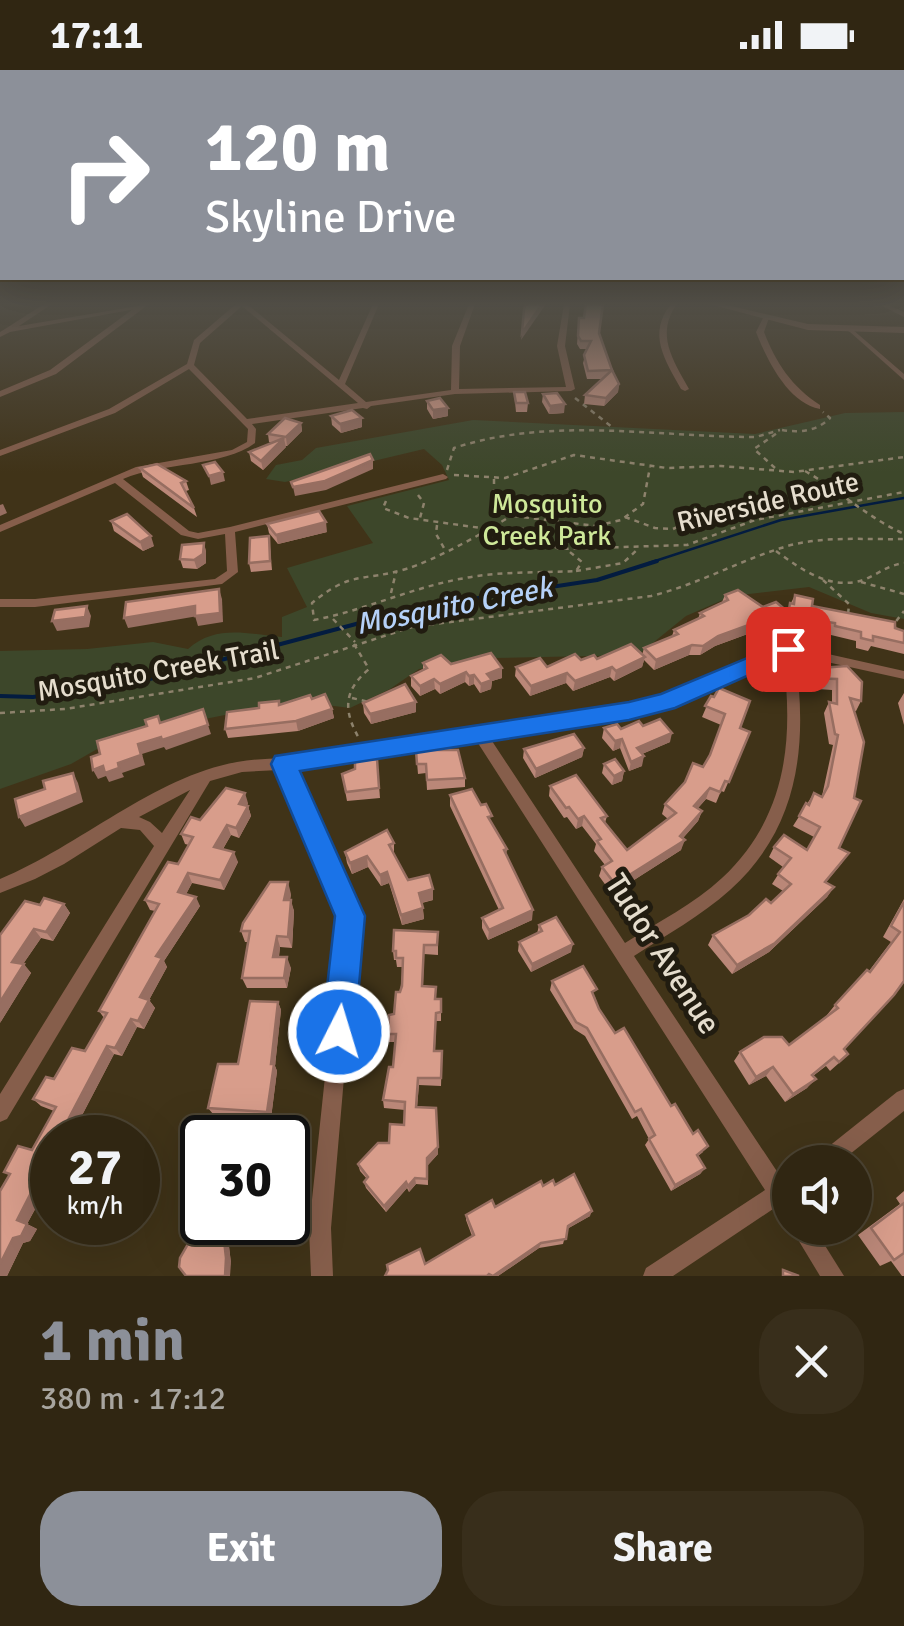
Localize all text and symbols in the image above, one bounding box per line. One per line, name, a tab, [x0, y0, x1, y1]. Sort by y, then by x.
text: 17:11	[50, 12, 143, 59]
text: 120 m	[205, 104, 390, 190]
icon: right	[40, 110, 170, 240]
text: Skyline Drive	[205, 190, 456, 245]
street label: Riverside Route	[674, 465, 862, 539]
park label: Mosquito Creek Park	[483, 487, 611, 553]
water label: Mosquito Creek	[353, 568, 558, 643]
pin	[746, 607, 831, 692]
icon: arrive	[761, 622, 816, 677]
street label: Mosquito Creek Trail	[35, 633, 281, 709]
street label: Tudor Avenue	[597, 867, 729, 1041]
position arrow	[287, 980, 391, 1084]
speed limit sign: 30	[180, 1115, 310, 1245]
text: 27	[68, 1137, 122, 1199]
map controls	[772, 1145, 872, 1245]
button: sound	[772, 1145, 872, 1245]
text: km/h	[67, 1190, 123, 1221]
text: 1 min	[40, 1304, 185, 1378]
button: close	[759, 1309, 864, 1414]
text: 380 m · 17:12	[40, 1379, 226, 1418]
button: Exit	[40, 1491, 442, 1606]
button: Share	[462, 1491, 864, 1606]

